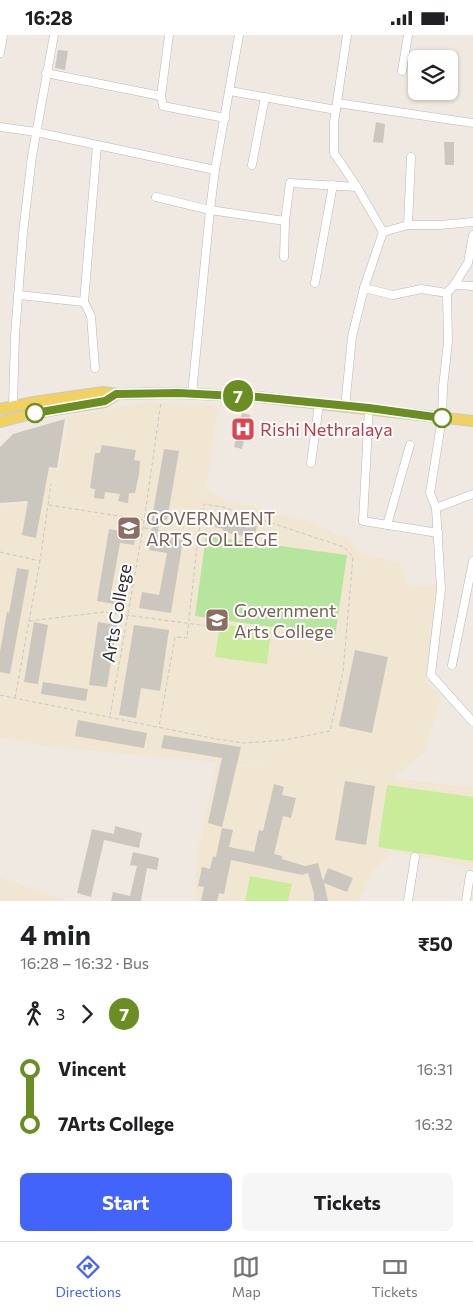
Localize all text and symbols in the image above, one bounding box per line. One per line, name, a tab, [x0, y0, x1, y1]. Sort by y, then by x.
text: 16:28	[25, 6, 73, 29]
map controls	[408, 50, 458, 100]
button: layers	[408, 50, 458, 100]
line badge: 7	[222, 380, 254, 412]
text: 7	[233, 385, 243, 407]
unlabelled marker	[25, 403, 45, 423]
unlabelled marker	[432, 408, 452, 428]
hospital icon: Rishi Nethralaya	[230, 416, 256, 442]
place label: Rishi Nethralaya	[260, 418, 393, 440]
place label: GOVERNMENT ARTS COLLEGE	[146, 507, 278, 550]
school or university icon: GOVERNMENT ARTS COLLEGE	[116, 515, 142, 541]
street label: Arts College	[97, 562, 135, 664]
place label: Government Arts College	[234, 599, 336, 642]
school or university icon: Government Arts College	[204, 607, 230, 633]
text: 4 min	[20, 917, 91, 951]
text: ₹50	[418, 932, 453, 955]
text: 16:28 – 16:32 · Bus	[20, 953, 149, 972]
icon: walk	[20, 1000, 48, 1028]
icon: forward	[73, 1000, 101, 1028]
text: 7	[119, 1003, 129, 1025]
text: 3	[56, 1004, 65, 1023]
text: Vincent	[58, 1057, 126, 1080]
text: 16:31	[417, 1059, 453, 1078]
text: 7Arts College	[58, 1112, 174, 1135]
text: 16:32	[415, 1114, 453, 1133]
button: Start	[20, 1173, 232, 1231]
button: Tickets	[242, 1173, 453, 1231]
tab: Directions	[55, 1253, 121, 1300]
tab: Map	[232, 1253, 261, 1300]
tab: Tickets	[371, 1253, 418, 1300]

